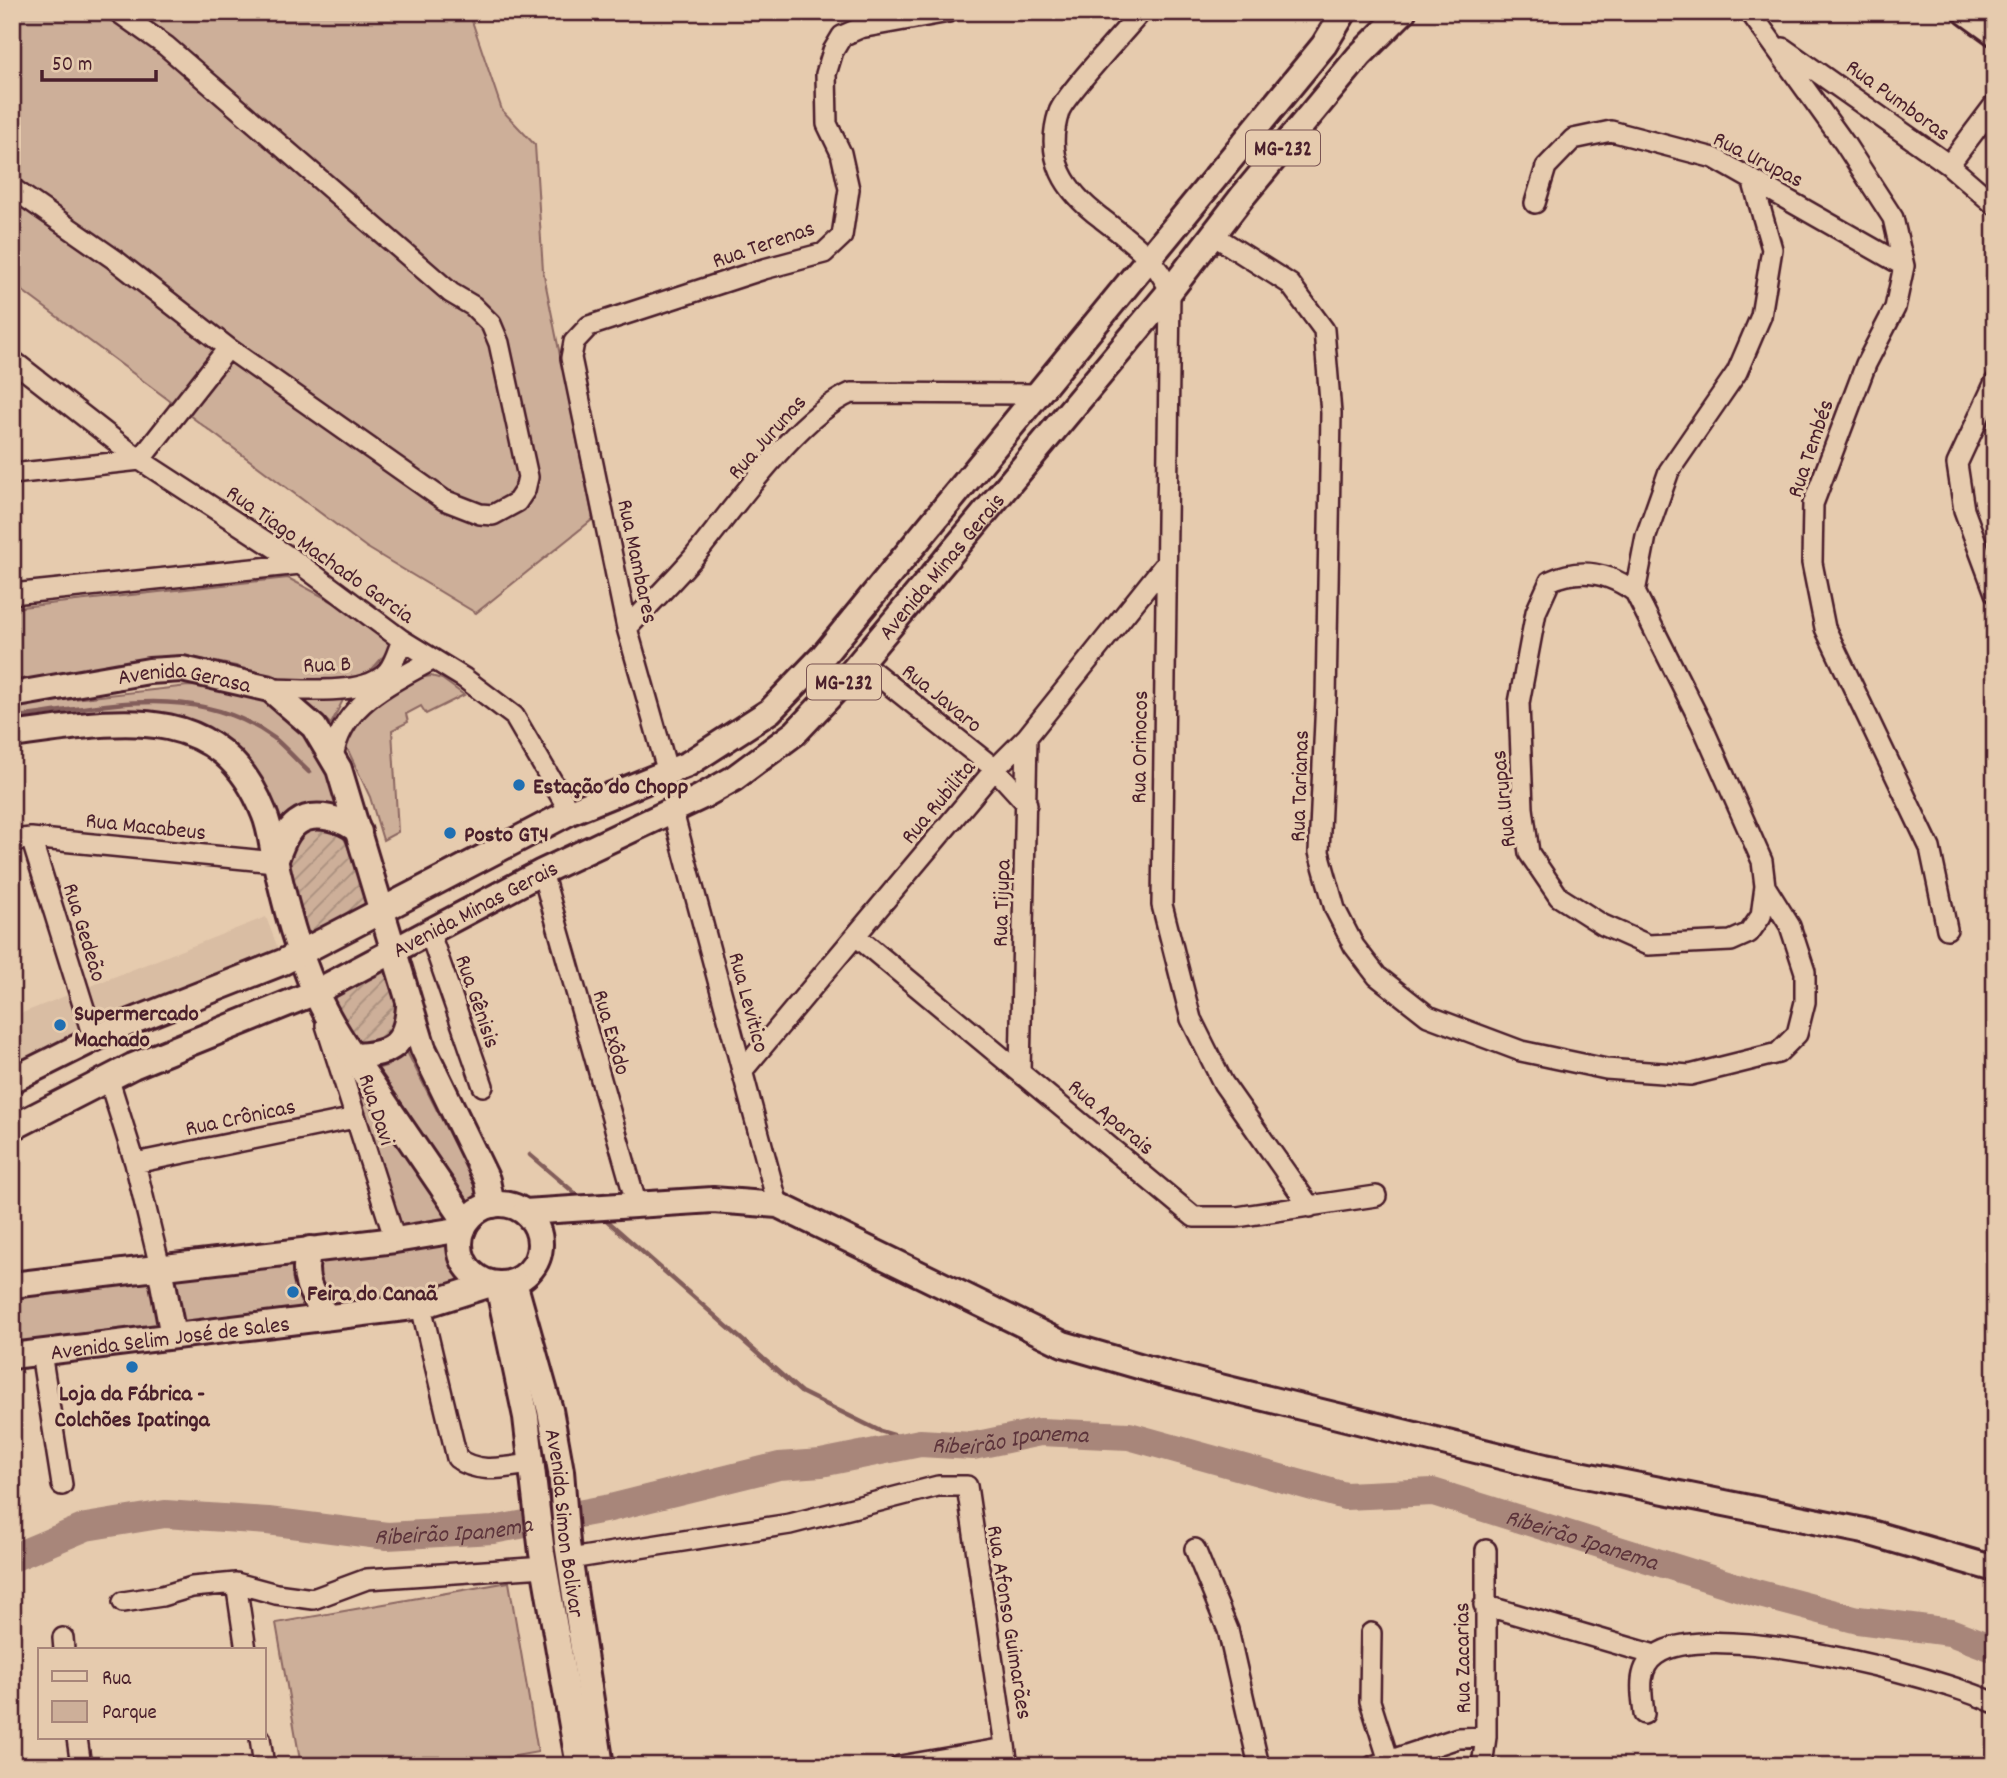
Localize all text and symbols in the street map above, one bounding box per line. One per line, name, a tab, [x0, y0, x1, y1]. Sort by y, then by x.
scale bar	[42, 38, 156, 82]
text: 50 m	[52, 51, 92, 81]
street label: Rua Pumboras	[1838, 52, 1956, 151]
street label: Rua Urupas	[1706, 124, 1808, 198]
road number: MG-232	[1246, 130, 1320, 166]
street label: Rua Terenas	[709, 213, 820, 279]
street label: Rua Jurunas	[721, 388, 816, 488]
street label: Rua Tembés	[1780, 396, 1844, 503]
street label: Rua Tiago Machado Garcia	[218, 478, 421, 634]
street label: Avenida Minas Gerais	[872, 487, 1015, 649]
street label: Rua Mambares	[606, 497, 665, 627]
street label: Rua B	[303, 649, 352, 684]
street label: Avenida Gerasa	[115, 656, 255, 704]
street label: Rua Javaro	[893, 657, 988, 743]
road number: MG-232	[807, 664, 881, 700]
street label: Rua Orinocos	[1124, 690, 1159, 804]
street label: Rua Tarianas	[1283, 730, 1320, 843]
street label: Rua Urupas	[1484, 748, 1527, 849]
street label: Rua Rubilita	[894, 753, 986, 853]
place label: Estação do Chopp	[533, 772, 689, 805]
marker: Estação do Chopp	[511, 777, 527, 793]
street label: Rua Macabeus	[84, 806, 208, 851]
place label: Posto GT4	[464, 820, 549, 853]
marker: Posto GT4	[442, 825, 458, 841]
street label: Avenida Minas Gerais	[388, 854, 564, 968]
street label: Rua Tijupa	[985, 857, 1022, 948]
street label: Rua Gedeão	[52, 880, 113, 986]
street label: Rua Levitico	[717, 949, 776, 1057]
street label: Rua Gênisis	[444, 951, 507, 1053]
street label: Rua Exôdo	[582, 986, 638, 1080]
place label: Supermercado Machado	[74, 999, 199, 1058]
marker: Supermercado Machado	[52, 1017, 68, 1033]
street label: Rua Davi	[348, 1070, 402, 1150]
street label: Rua Aparais	[1059, 1073, 1160, 1165]
street label: Rua Crônicas	[183, 1092, 299, 1147]
place label: Feira do Canaã	[307, 1279, 438, 1312]
marker: Feira do Canaã	[285, 1284, 301, 1300]
street label: Avenida Selim José de Sales	[49, 1309, 292, 1371]
marker: Loja da Fábrica - Colchões Ipatinga	[124, 1359, 140, 1375]
place label: Loja da Fábrica - Colchões Ipatinga	[55, 1379, 211, 1438]
water label: Ribeirão Ipanema	[931, 1418, 1091, 1466]
street label: Avenida Simon Bolivar	[534, 1426, 591, 1620]
water label: Ribeirão Ipanema	[1501, 1502, 1663, 1582]
water label: Ribeirão Ipanema	[372, 1509, 537, 1556]
street label: Rua Afonso Guimarães	[976, 1523, 1039, 1722]
street label: Rua Zacarias	[1447, 1602, 1482, 1714]
legend	[38, 1648, 266, 1740]
text: Rua	[102, 1665, 132, 1695]
text: Parque	[102, 1699, 157, 1729]

